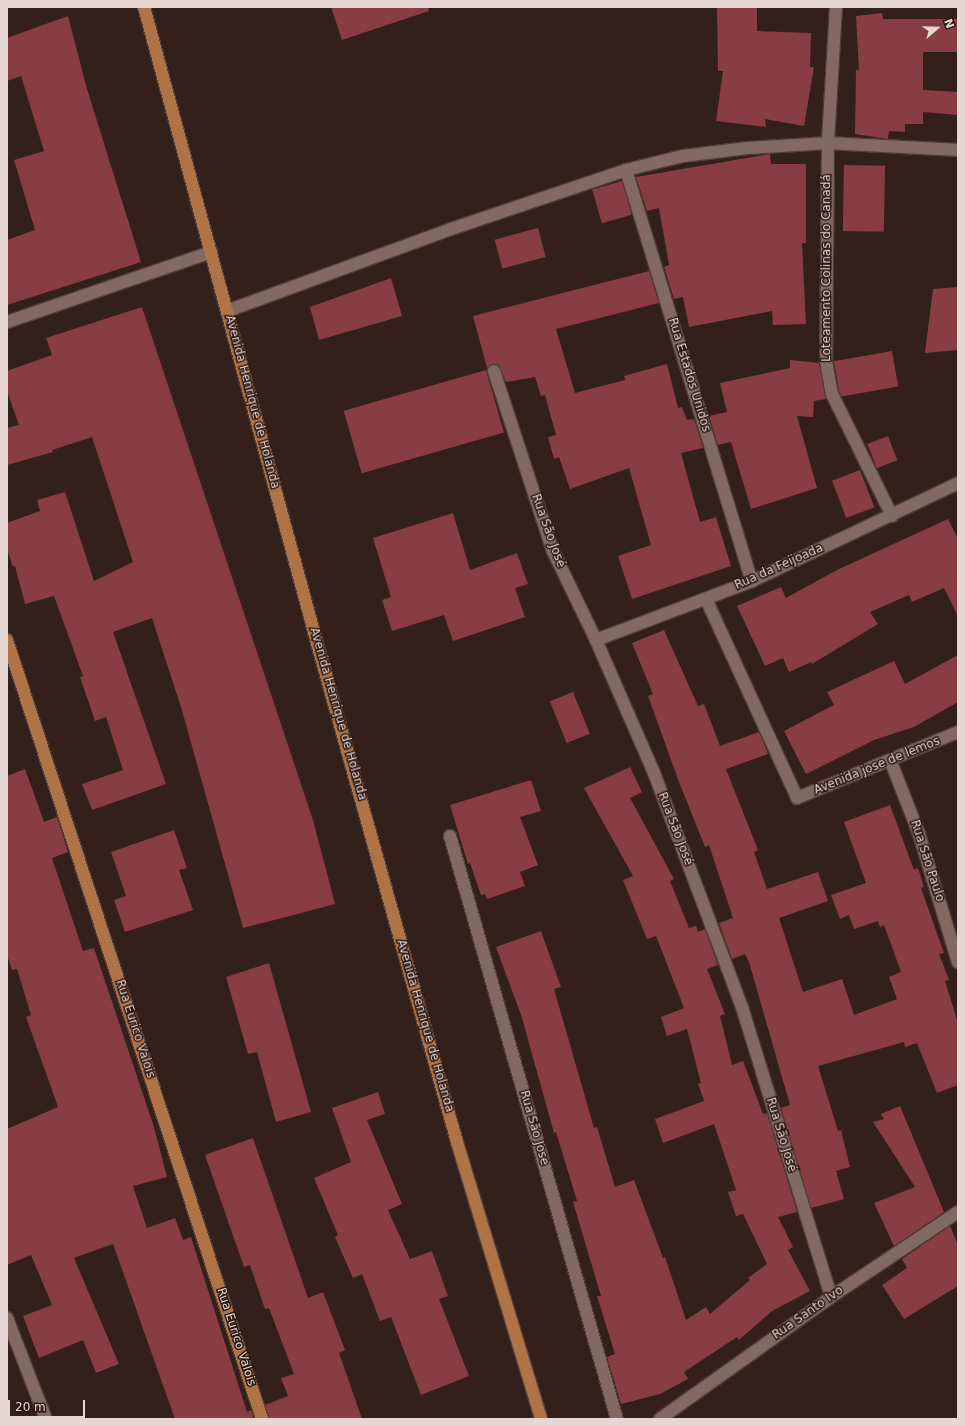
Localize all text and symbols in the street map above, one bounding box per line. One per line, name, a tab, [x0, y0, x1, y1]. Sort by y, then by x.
north arrow	[917, 8, 957, 48]
text: N	[941, 17, 956, 30]
street label: Loteamento Colinas do Canadá	[820, 174, 834, 362]
street label: Avenida Henrique de Holanda	[222, 314, 282, 490]
street label: Rua Estados Unidos	[665, 316, 713, 434]
street label: Rua São José	[528, 492, 568, 570]
street label: Rua da Feijoada	[733, 541, 825, 593]
street label: Avenida Henrique de Holanda	[306, 626, 370, 802]
street label: Avenida jose de lemos	[812, 734, 942, 798]
street label: Rua São José	[654, 790, 696, 868]
street label: Rua São Paulo	[907, 818, 947, 904]
street label: Avenida Henrique de Holanda	[393, 938, 457, 1114]
street label: Rua Eurico Valois	[112, 978, 158, 1080]
street label: Rua São Jose	[516, 1089, 552, 1167]
street label: Rua São José	[763, 1096, 799, 1174]
street label: Rua Santo Ivo	[770, 1283, 846, 1343]
street label: Rua Eurico Valois	[213, 1286, 259, 1388]
scale bar	[10, 1392, 87, 1418]
text: 20 m	[15, 1400, 46, 1414]

